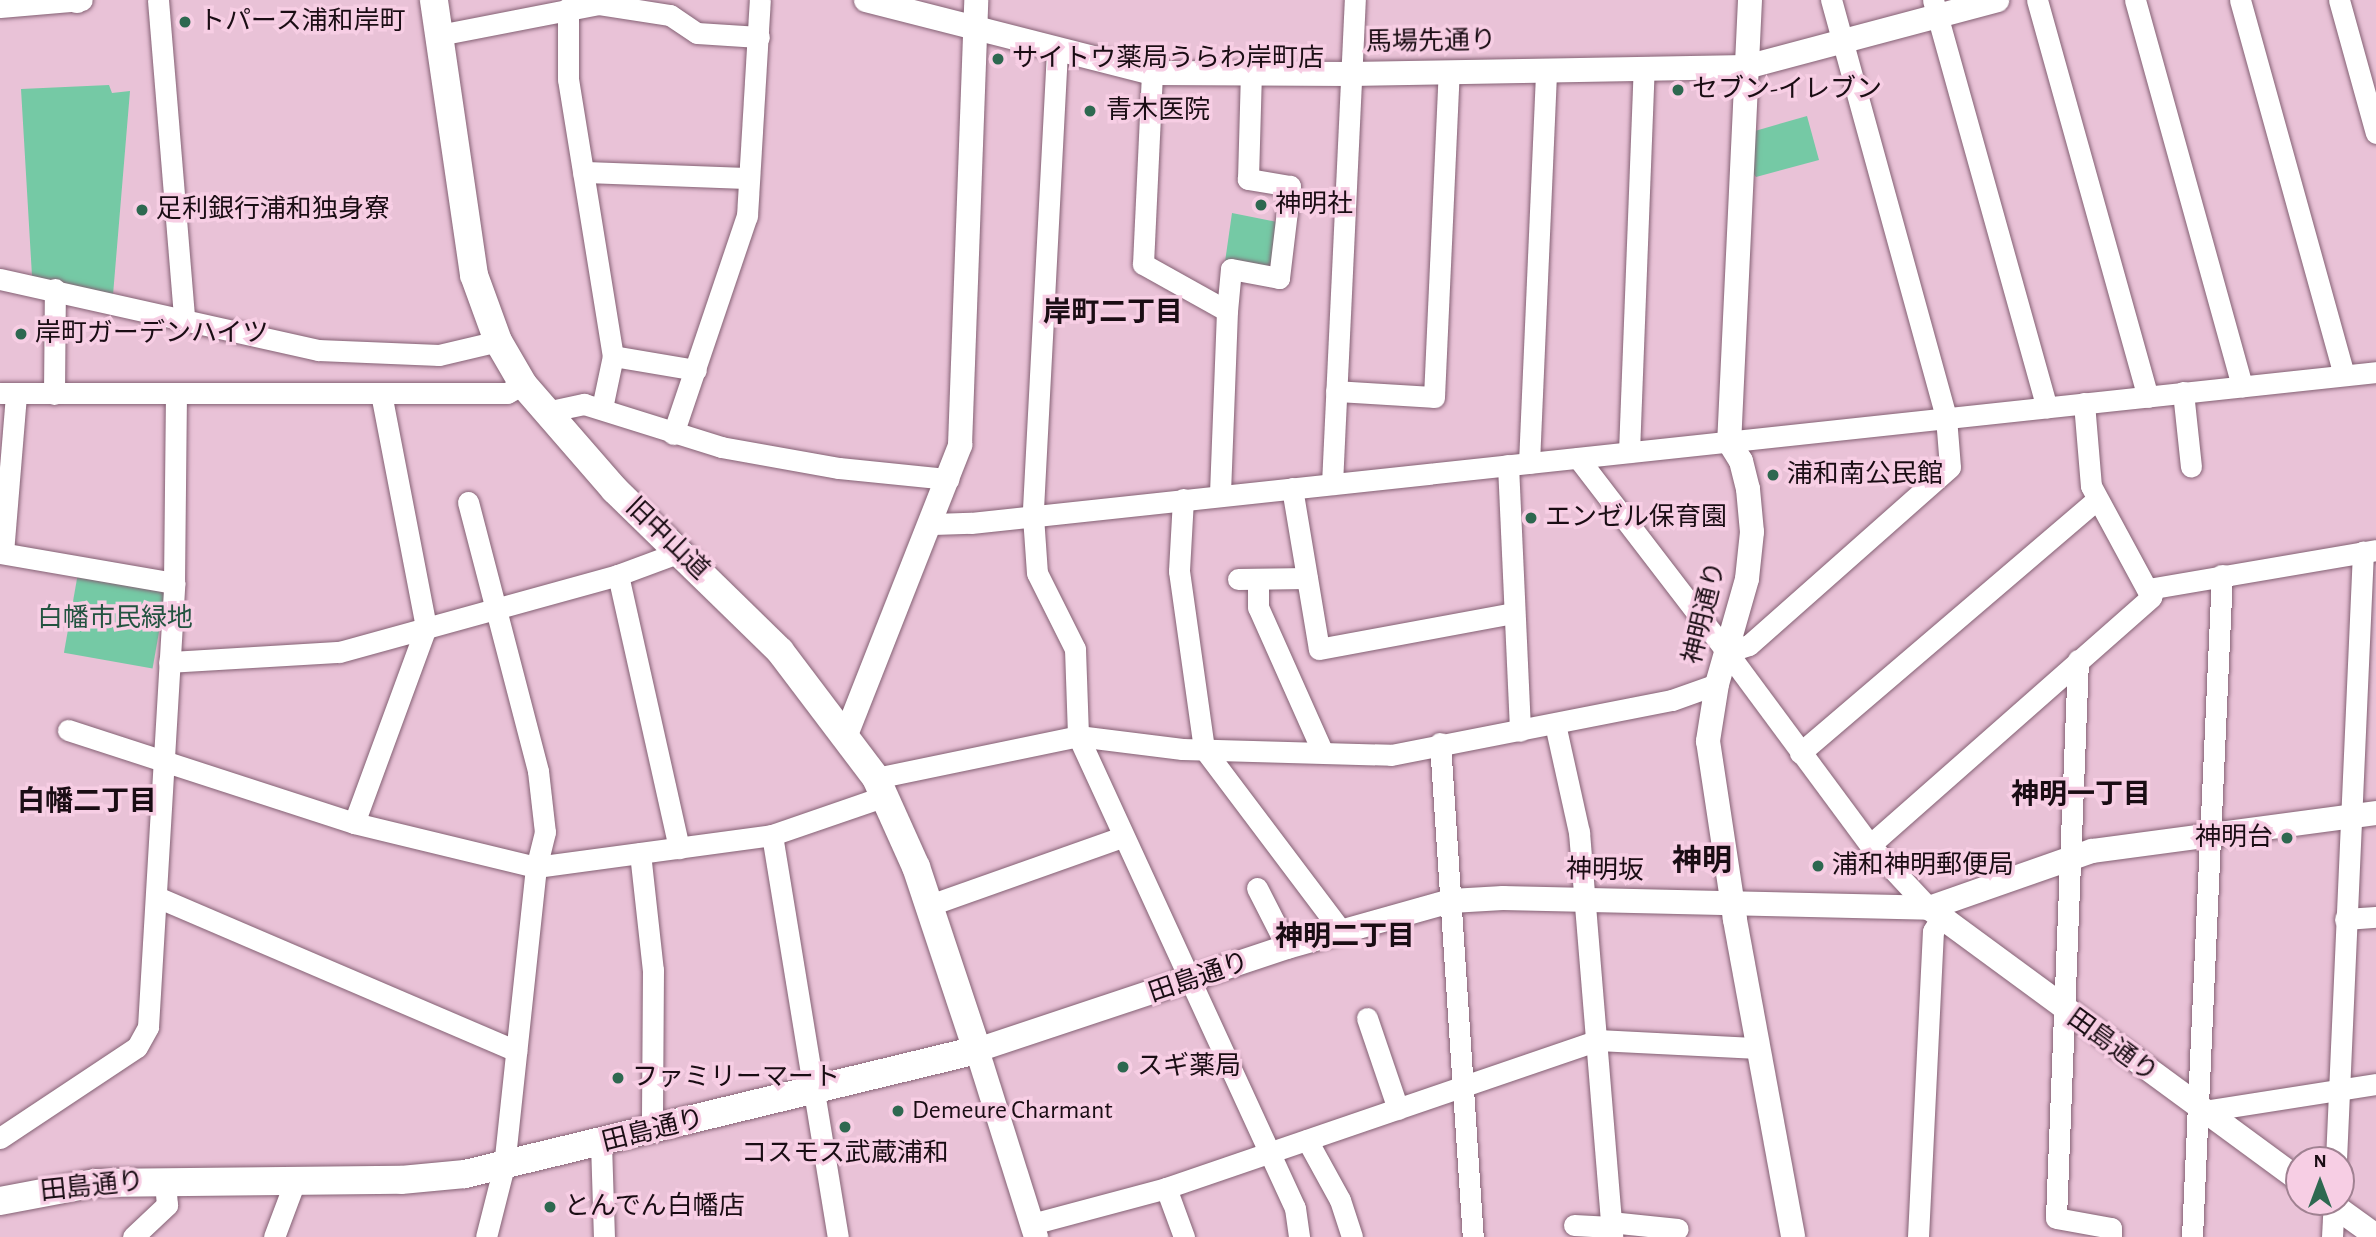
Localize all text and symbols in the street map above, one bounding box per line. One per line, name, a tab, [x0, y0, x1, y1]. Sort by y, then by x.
place label: トパース浦和岸町	[199, 6, 407, 38]
marker: トパース浦和岸町	[177, 14, 193, 30]
street label: 馬場先通り	[1366, 25, 1496, 59]
place label: サイトウ薬局うらわ岸町店	[1012, 43, 1324, 75]
marker: サイトウ薬局うらわ岸町店	[990, 51, 1006, 67]
place label: セブン-イレブン	[1692, 74, 1882, 106]
marker: セブン-イレブン	[1670, 82, 1686, 98]
place label: 青木医院	[1106, 95, 1210, 127]
marker: 青木医院	[1080, 101, 1100, 121]
place label: 神明社	[1275, 189, 1353, 221]
place label: 足利銀行浦和独身寮	[156, 194, 390, 226]
marker: 神明社	[1253, 197, 1269, 213]
marker: 足利銀行浦和独身寮	[134, 202, 150, 218]
district label: 岸町二丁目	[1043, 296, 1183, 330]
place label: 岸町ガーデンハイツ	[35, 318, 269, 350]
marker: 岸町ガーデンハイツ	[13, 326, 29, 342]
place label: 浦和南公民館	[1787, 459, 1943, 491]
marker: 浦和南公民館	[1765, 467, 1781, 483]
street label: 旧中山道	[619, 492, 715, 586]
place label: エンゼル保育園	[1545, 502, 1727, 534]
marker: エンゼル保育園	[1523, 510, 1539, 526]
street label: 神明通り	[1677, 559, 1733, 667]
park label: 白幡市民緑地	[37, 603, 193, 635]
district label: 神明一丁目	[2011, 778, 2151, 812]
district label: 白幡二丁目	[17, 785, 157, 819]
place label: 神明台	[2195, 822, 2273, 854]
marker: 神明台	[2279, 830, 2295, 846]
district label: 神明	[1672, 843, 1732, 879]
place label: 浦和神明郵便局	[1832, 850, 2014, 882]
street label: 神明坂	[1566, 855, 1644, 887]
marker: 浦和神明郵便局	[1810, 858, 1826, 874]
district label: 神明二丁目	[1275, 920, 1415, 954]
street label: 田島通り	[1145, 946, 1253, 1010]
street label: 田島通り	[2061, 1003, 2163, 1089]
place label: スギ薬局	[1137, 1051, 1241, 1083]
marker: スギ薬局	[1115, 1059, 1131, 1075]
place label: ファミリーマート	[632, 1062, 840, 1094]
marker: ファミリーマート	[610, 1070, 626, 1086]
place label: Demeure Charmant	[912, 1095, 1113, 1127]
street label: 田島通り	[599, 1103, 707, 1159]
marker: Demeure Charmant	[890, 1103, 906, 1119]
marker: コスモス武蔵浦和	[837, 1119, 853, 1135]
place label: コスモス武蔵浦和	[741, 1138, 949, 1170]
north arrow	[2285, 1146, 2355, 1216]
text: N	[2313, 1152, 2327, 1171]
street label: 田島通り	[39, 1166, 145, 1208]
place label: とんでん白幡店	[564, 1191, 746, 1223]
marker: とんでん白幡店	[542, 1199, 558, 1215]

